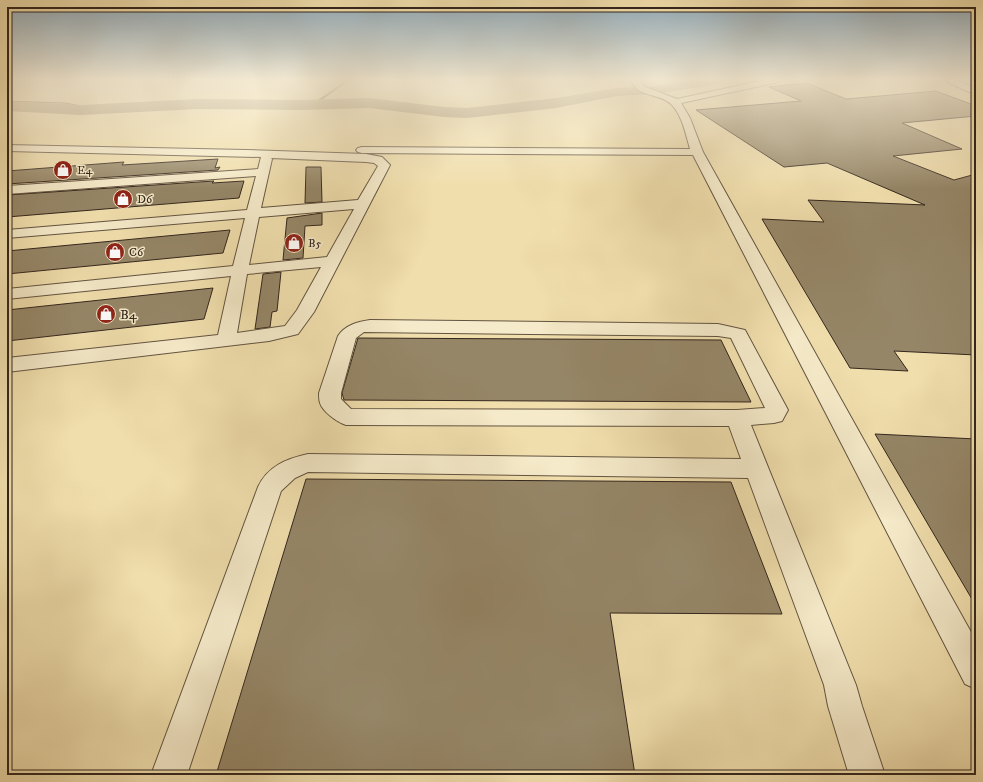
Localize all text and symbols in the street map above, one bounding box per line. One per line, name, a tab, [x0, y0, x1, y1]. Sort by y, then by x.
shop icon: E4	[52, 159, 74, 181]
place label: E4	[77, 163, 93, 178]
shop icon: D6	[112, 188, 134, 210]
place label: D6	[137, 192, 153, 207]
shop icon: B5	[283, 232, 305, 254]
place label: B5	[308, 236, 322, 251]
shop icon: C6	[104, 241, 126, 263]
place label: C6	[129, 245, 144, 260]
shop icon: B4	[95, 303, 117, 325]
place label: B4	[120, 306, 138, 324]

